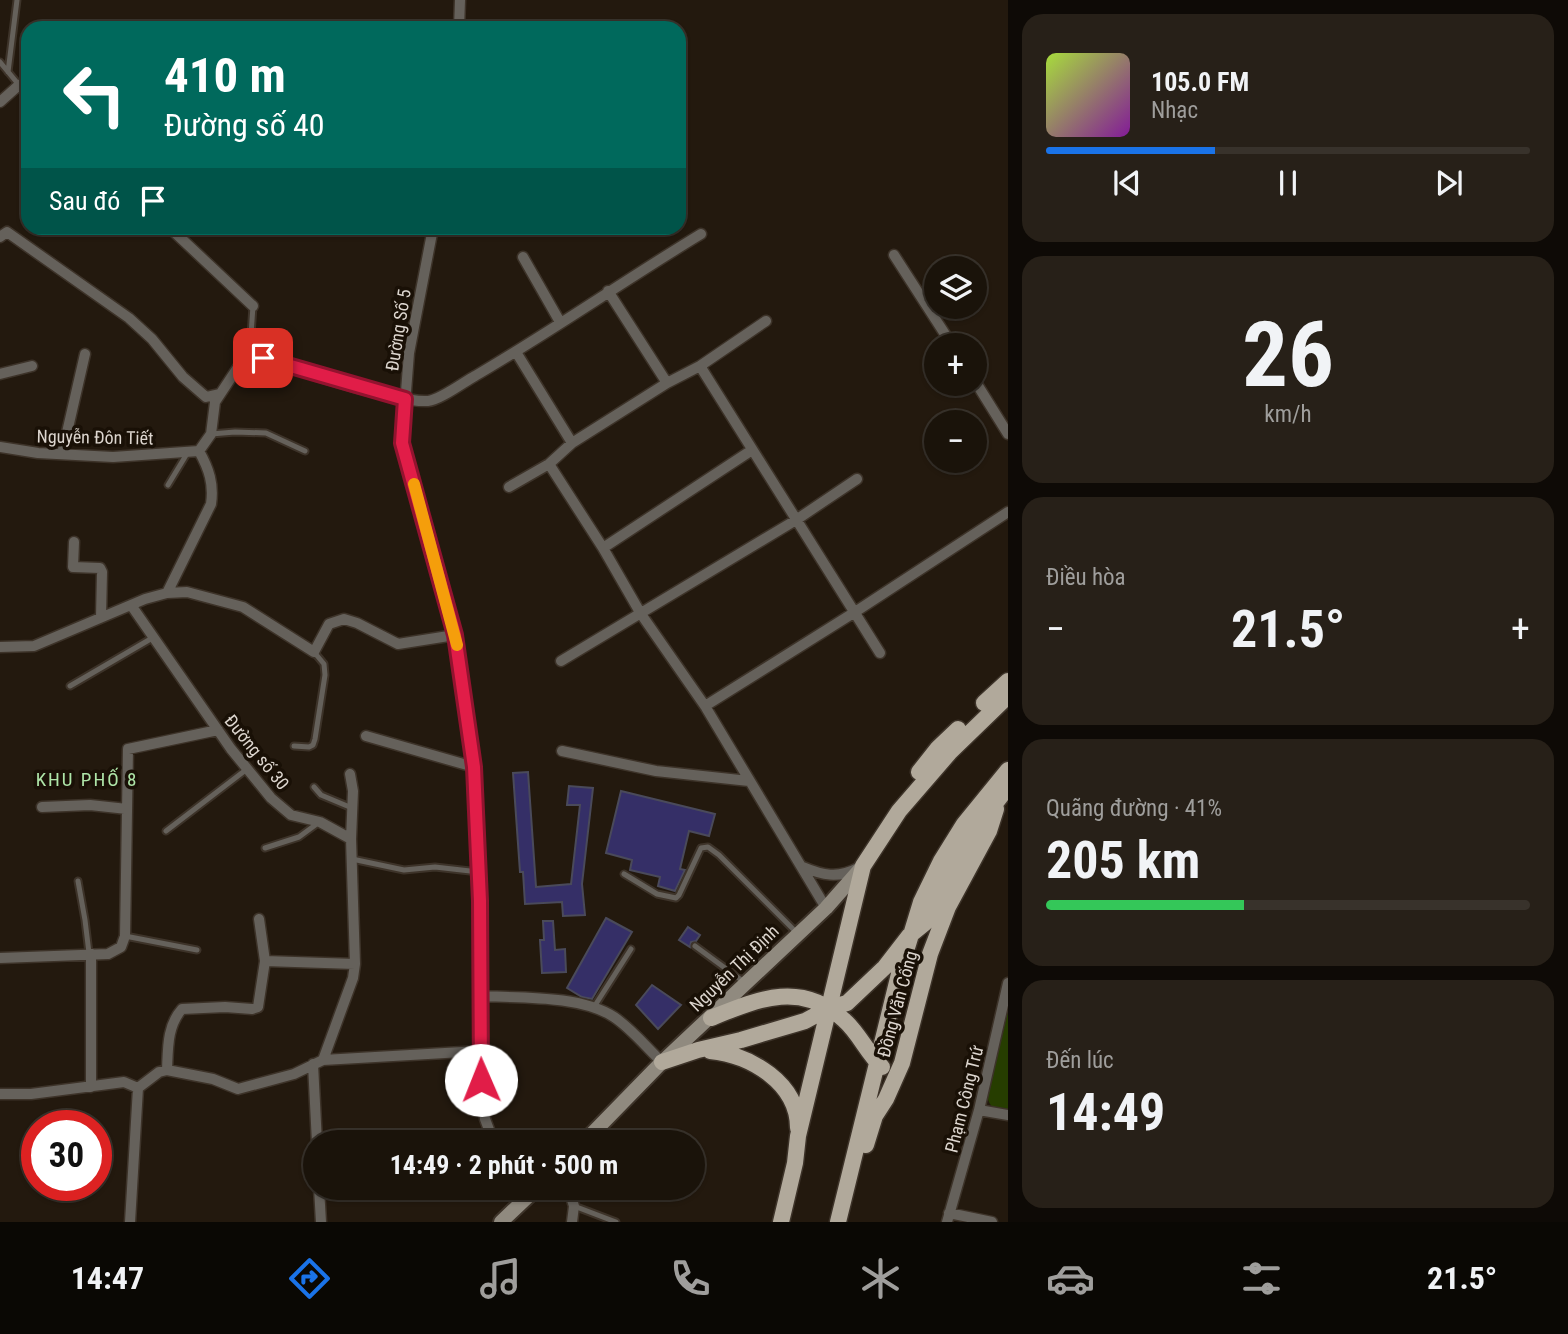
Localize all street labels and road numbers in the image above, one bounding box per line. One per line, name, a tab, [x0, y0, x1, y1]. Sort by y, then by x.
street label: Đường Số 5	[381, 287, 415, 372]
street label: Nguyễn Đôn Tiết	[36, 425, 154, 449]
street label: Đường số 30	[220, 710, 294, 794]
street label: Nguyễn Thị Định	[685, 920, 783, 1016]
street label: Đồng Văn Cống	[873, 948, 921, 1060]
street label: Phạm Công Trứ	[941, 1043, 987, 1155]

